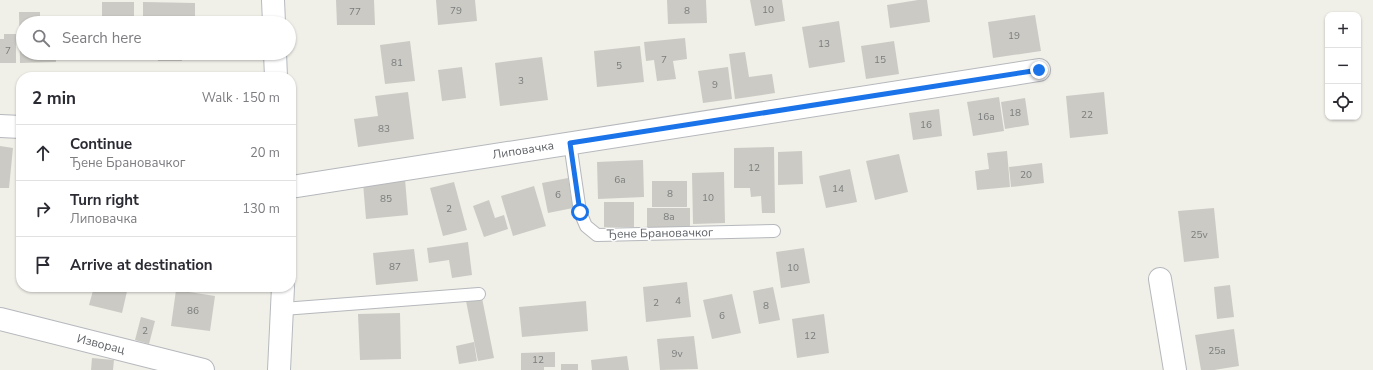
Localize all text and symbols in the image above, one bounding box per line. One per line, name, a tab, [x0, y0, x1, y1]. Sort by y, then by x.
house number: 10	[762, 3, 774, 17]
house number: 79	[450, 4, 462, 18]
house number: 8	[684, 4, 690, 18]
house number: 77	[349, 5, 361, 19]
map controls	[1325, 12, 1361, 120]
button: +	[1325, 12, 1361, 48]
search box	[16, 16, 296, 60]
icon: search	[30, 27, 52, 49]
text: Search here	[62, 28, 142, 48]
house number: 19	[1008, 29, 1020, 43]
house number: 13	[818, 37, 830, 51]
house number: 7	[5, 44, 11, 58]
button: −	[1325, 48, 1361, 84]
house number: 7	[661, 53, 667, 67]
house number: 15	[874, 53, 886, 67]
house number: 81	[391, 56, 403, 70]
house number: 5	[616, 59, 622, 73]
route end	[1030, 61, 1048, 79]
house number: 3	[518, 74, 524, 88]
house number: 9	[712, 78, 718, 92]
button: locate	[1325, 84, 1361, 120]
text: 2 min	[32, 87, 76, 110]
text: Walk · 150 m	[202, 89, 280, 107]
house number: 18	[1009, 106, 1021, 120]
house number: 22	[1081, 108, 1093, 122]
house number: 16a	[977, 110, 995, 124]
house number: 16	[920, 118, 932, 132]
house number: 83	[378, 122, 390, 136]
text: Continue	[70, 134, 132, 154]
street label: Липовачка	[491, 137, 555, 163]
icon: ahead	[32, 142, 54, 164]
text: 20 m	[250, 144, 280, 162]
text: Ђене Брановачког	[70, 154, 185, 172]
house number: 12	[748, 161, 760, 175]
house number: 20	[1020, 168, 1032, 182]
house number: 6a	[614, 173, 626, 187]
house number: 14	[832, 182, 844, 196]
house number: 8	[667, 187, 673, 201]
house number: 6	[555, 188, 561, 202]
text: Turn right	[70, 190, 139, 210]
house number: 10	[702, 191, 714, 205]
house number: 85	[380, 192, 392, 206]
icon: right	[32, 198, 54, 220]
text: 130 m	[242, 200, 280, 218]
house number: 2	[446, 202, 452, 216]
route start	[571, 203, 589, 221]
text: Липовачка	[70, 210, 137, 228]
house number: 8a	[663, 210, 675, 224]
street label: Ђене Брановачког	[607, 224, 714, 242]
house number: 25v	[1190, 228, 1208, 242]
icon: arrive	[32, 254, 54, 276]
text: Arrive at destination	[70, 255, 213, 275]
house number: 87	[389, 260, 401, 274]
house number: 10	[787, 261, 799, 275]
house number: 4	[675, 294, 681, 308]
house number: 2	[653, 296, 659, 310]
house number: 8	[763, 299, 769, 313]
house number: 86	[187, 304, 199, 318]
house number: 6	[719, 309, 725, 323]
house number: 2	[142, 324, 148, 338]
house number: 12	[804, 329, 816, 343]
street label: Изворац	[75, 330, 127, 358]
house number: 25a	[1208, 344, 1226, 358]
house number: 9v	[671, 347, 683, 361]
house number: 12	[532, 353, 544, 367]

